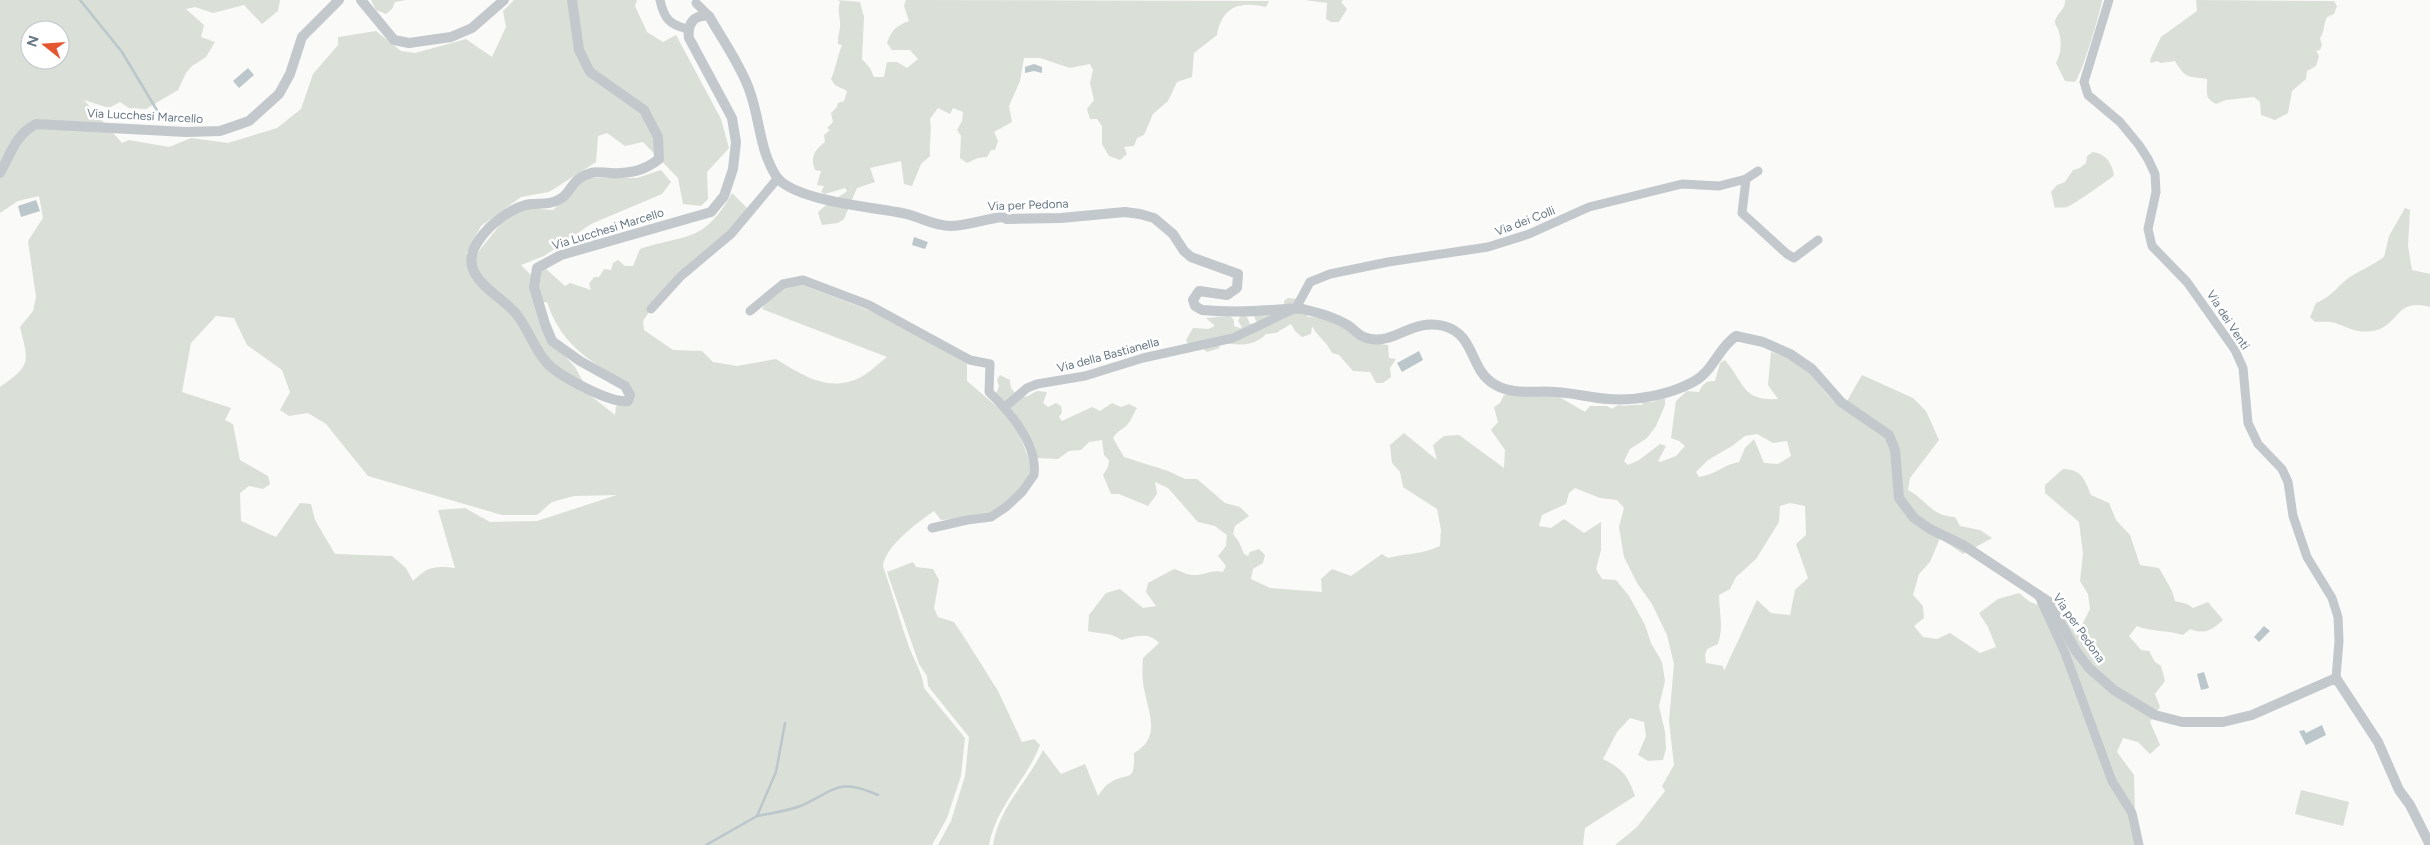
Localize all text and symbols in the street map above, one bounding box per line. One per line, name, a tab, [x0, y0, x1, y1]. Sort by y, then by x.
north arrow	[20, 20, 70, 70]
text: N	[23, 34, 43, 49]
street label: Via Lucchesi Marcello	[87, 106, 203, 126]
street label: Via per Pedona	[987, 197, 1069, 213]
street label: Via dei Colli	[1493, 203, 1557, 239]
street label: Via Lucchesi Marcello	[550, 205, 666, 253]
street label: Via dei Venti	[2204, 288, 2252, 352]
street label: Via della Bastianella	[1055, 335, 1161, 375]
street label: Via per Pedona	[2050, 591, 2108, 665]

